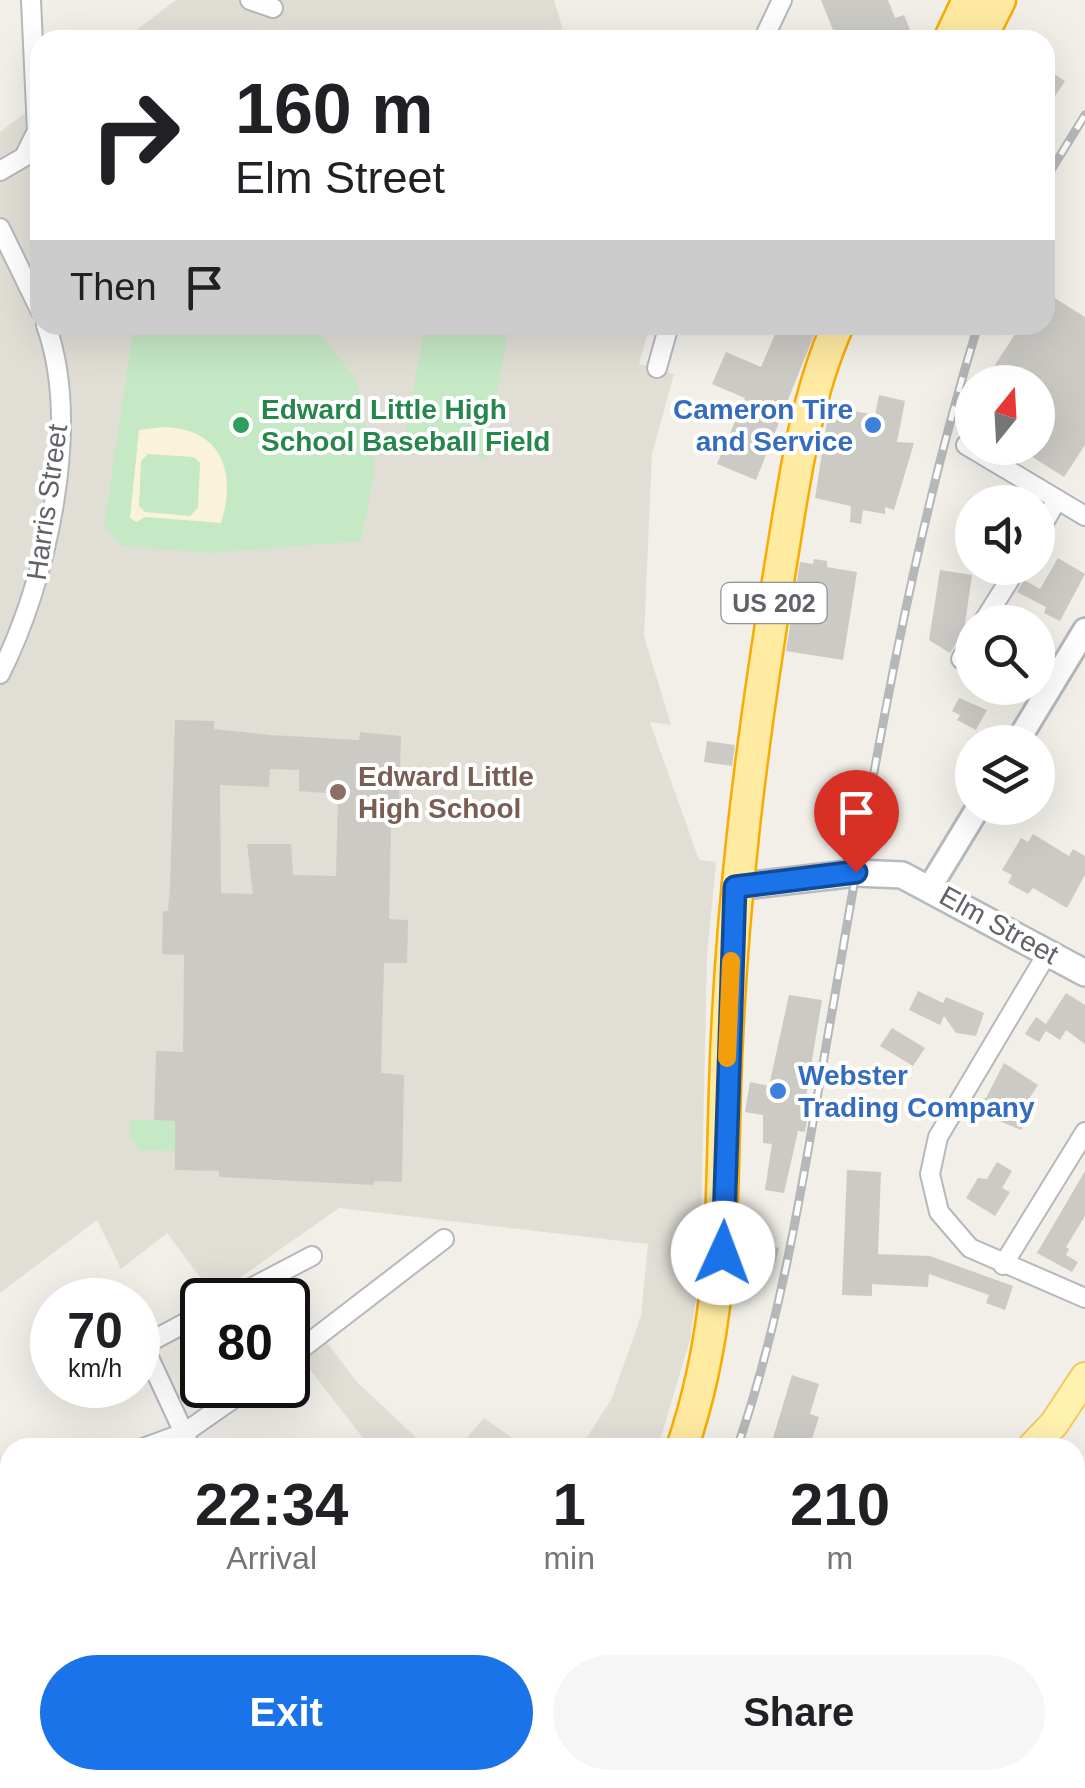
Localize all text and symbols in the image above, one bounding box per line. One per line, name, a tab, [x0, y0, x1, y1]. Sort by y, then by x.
icon: right	[70, 70, 200, 200]
text: 160 m	[235, 70, 433, 148]
text: Elm Street	[235, 152, 445, 203]
icon: arrive	[177, 260, 232, 315]
text: Then	[70, 266, 157, 308]
north arrow	[955, 365, 1055, 465]
map controls	[955, 365, 1055, 825]
place label: Edward Little High School Baseball Field	[261, 394, 550, 457]
place label: Cameron Tire and Service	[673, 394, 853, 457]
marker: Edward Little High School Baseball Field	[230, 414, 252, 436]
marker: Cameron Tire and Service	[862, 414, 884, 436]
street label: Harris Street	[21, 422, 73, 582]
button: sound	[955, 485, 1055, 585]
road number: US 202	[722, 583, 826, 623]
button: search	[955, 605, 1055, 705]
button: layers	[955, 725, 1055, 825]
place label: Edward Little High School	[358, 761, 534, 824]
pin	[814, 770, 899, 873]
marker: Edward Little High School	[327, 781, 349, 803]
icon: arrive	[829, 785, 884, 840]
street label: Elm Street	[934, 880, 1064, 970]
place label: Webster Trading Company	[798, 1060, 1035, 1123]
marker: Webster Trading Company	[767, 1080, 789, 1102]
position arrow	[671, 1201, 775, 1305]
speed limit sign: 80	[180, 1278, 310, 1408]
text: 70	[67, 1303, 123, 1359]
text: km/h	[68, 1354, 122, 1382]
text: 22:34	[195, 1471, 348, 1538]
text: 1	[552, 1471, 586, 1538]
text: 210	[790, 1471, 890, 1538]
text: Arrival	[226, 1540, 317, 1576]
text: min	[543, 1540, 595, 1576]
text: m	[827, 1540, 853, 1576]
button: Exit	[40, 1655, 533, 1770]
button: Share	[553, 1655, 1045, 1770]

